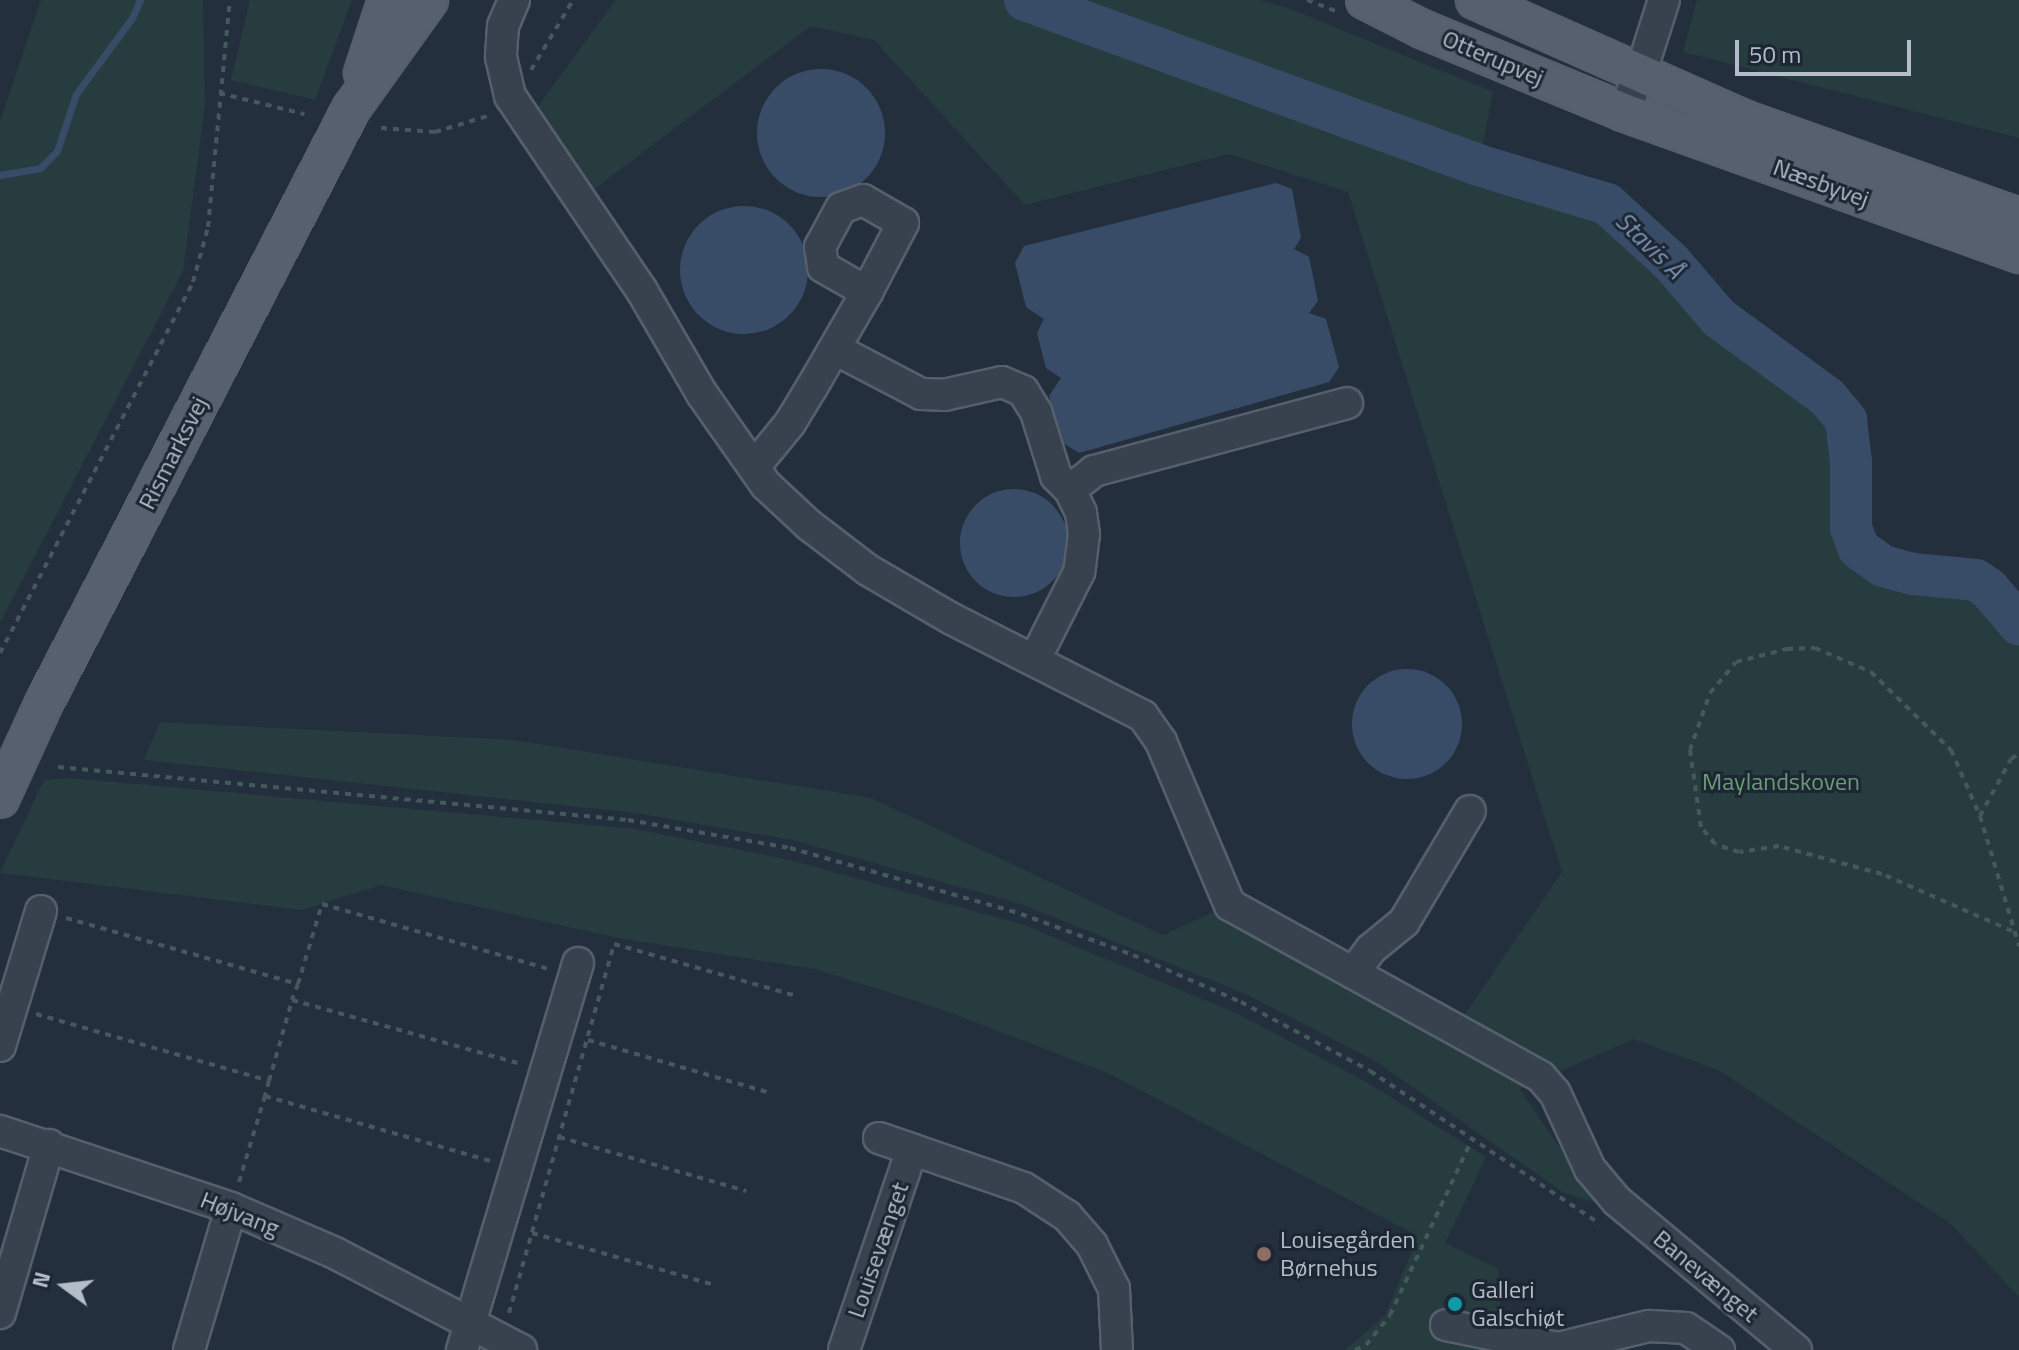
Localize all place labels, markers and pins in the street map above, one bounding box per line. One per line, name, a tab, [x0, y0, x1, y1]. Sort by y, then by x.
place label: Louisegården Børnehus	[1280, 1226, 1415, 1282]
marker: Louisegården Børnehus	[1255, 1245, 1273, 1263]
place label: Galleri Galschiøt	[1471, 1276, 1564, 1332]
marker: Galleri Galschiøt	[1446, 1295, 1464, 1313]

